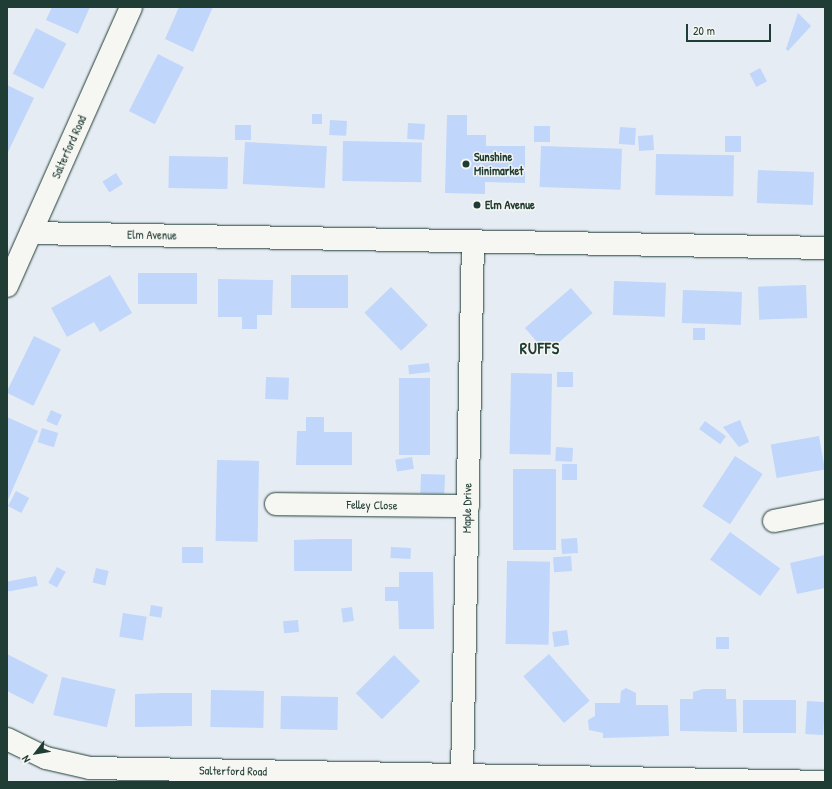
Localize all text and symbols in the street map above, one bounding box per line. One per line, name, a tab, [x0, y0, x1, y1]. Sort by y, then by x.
scale bar	[688, 16, 773, 42]
text: 20 m	[693, 22, 715, 39]
street label: Salterford Road	[49, 113, 89, 181]
place label: Sunshine Minimarket	[474, 150, 523, 178]
marker: Sunshine Minimarket	[461, 159, 471, 169]
place label: Elm Avenue	[485, 198, 535, 212]
marker: Elm Avenue	[472, 200, 482, 210]
street label: Elm Avenue	[127, 227, 177, 243]
district label: RUFFS	[520, 338, 560, 358]
street label: Maple Drive	[459, 483, 475, 533]
street label: Felley Close	[346, 497, 398, 513]
north arrow	[16, 733, 56, 773]
text: N	[18, 753, 33, 765]
street label: Salterford Road	[199, 763, 267, 779]

